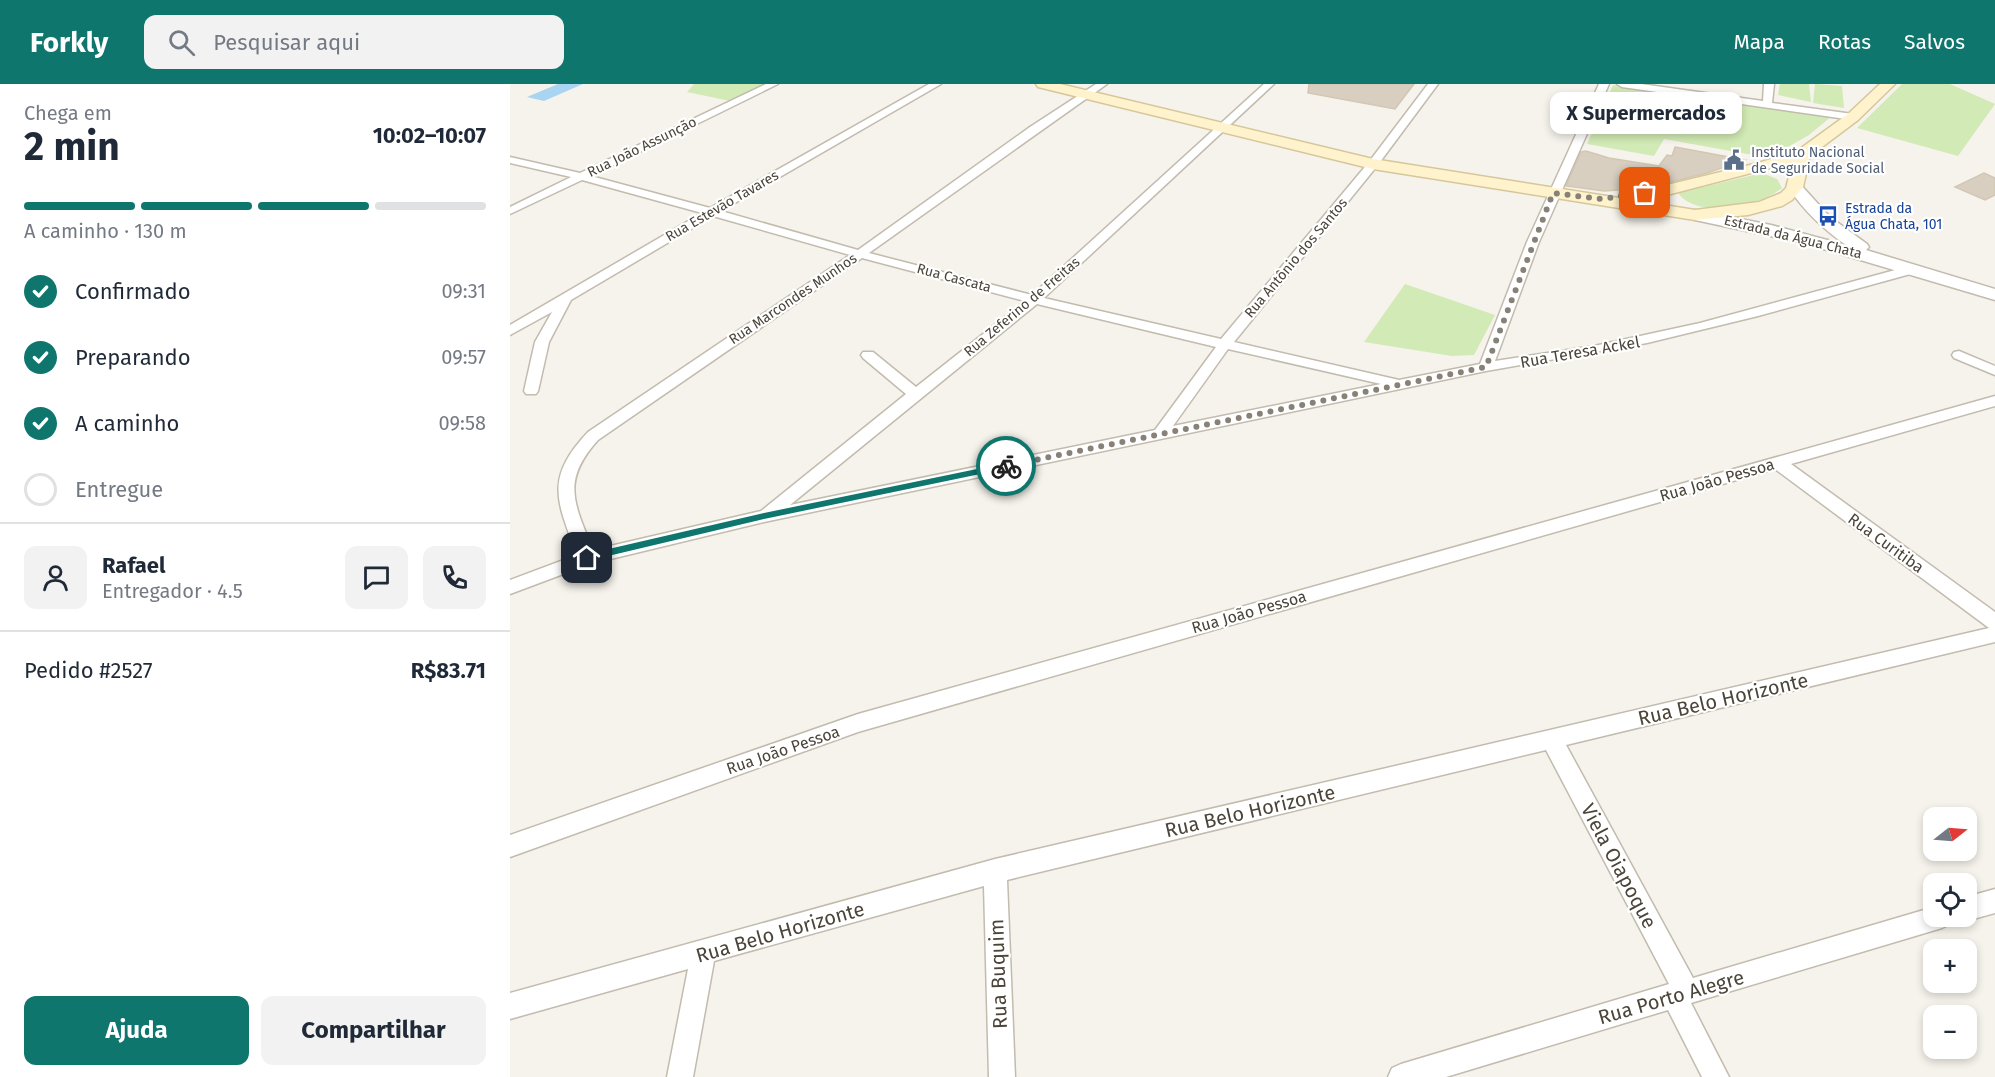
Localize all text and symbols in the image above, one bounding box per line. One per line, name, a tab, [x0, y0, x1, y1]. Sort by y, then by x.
search box	[144, 15, 564, 69]
text: Forkly	[30, 26, 108, 59]
icon: search	[165, 26, 198, 59]
text: Pesquisar aqui	[213, 29, 360, 56]
text: Mapa	[1734, 29, 1785, 55]
text: Rotas	[1818, 29, 1871, 55]
text: Salvos	[1904, 29, 1965, 55]
callout: X Supermercados	[1549, 91, 1741, 133]
text: Chega em	[24, 101, 112, 125]
text: X Supermercados	[1566, 101, 1726, 125]
street label: Rua João Assunção	[585, 113, 699, 181]
text: 10:02–10:07	[373, 122, 486, 149]
text: 2 min	[24, 124, 120, 170]
place label: Instituto Nacional de Seguridade Social	[1751, 144, 1884, 177]
public building icon: Instituto Nacional de Seguridade Social	[1722, 148, 1746, 172]
street label: Rua Estevão Tavares	[662, 166, 782, 245]
pin	[1619, 167, 1670, 218]
icon: bag	[1628, 176, 1661, 209]
street label: Rua Antônio dos Santos	[1241, 194, 1351, 321]
place label: Estrada da Água Chata, 101	[1845, 200, 1942, 233]
bus stop icon: Estrada da Água Chata, 101	[1816, 204, 1840, 228]
street label: Estrada da Água Chata	[1722, 211, 1864, 262]
text: A caminho · 130 m	[24, 219, 187, 243]
street label: Rua Marcondes Munhos	[726, 250, 861, 348]
street label: Rua Zeferino de Freitas	[961, 253, 1084, 360]
street label: Rua Cascata	[915, 260, 993, 296]
icon: check	[24, 275, 57, 308]
text: Confirmado	[75, 278, 191, 305]
text: 09:31	[441, 279, 486, 303]
street label: Rua Teresa Ackel	[1519, 332, 1642, 372]
icon: check	[24, 341, 57, 374]
text: Preparando	[75, 344, 191, 371]
text: 09:57	[441, 345, 486, 369]
icon: check	[24, 407, 57, 440]
text: A caminho	[75, 410, 179, 437]
text: 09:58	[439, 411, 486, 435]
courier	[976, 436, 1036, 496]
icon: bike	[990, 450, 1023, 483]
street label: Rua João Pessoa	[1657, 455, 1777, 505]
text: Entregue	[75, 476, 163, 503]
street label: Rua Curitiba	[1844, 509, 1928, 577]
pin	[561, 532, 612, 583]
icon: home	[570, 541, 603, 574]
button: person	[24, 546, 87, 609]
button: chat	[345, 546, 408, 609]
button: phone	[423, 546, 486, 609]
text: Rafael	[102, 552, 165, 579]
text: Entregador · 4.5	[102, 579, 243, 603]
street label: Rua João Pessoa	[1189, 587, 1309, 637]
text: Pedido #2527	[24, 657, 153, 684]
text: R$83.71	[411, 657, 486, 684]
street label: Rua Belo Horizonte	[1635, 668, 1811, 730]
street label: Rua João Pessoa	[724, 722, 842, 778]
street label: Rua Belo Horizonte	[1162, 780, 1338, 842]
street label: Viela Oiapoque	[1576, 799, 1662, 933]
north arrow	[1923, 807, 1977, 861]
map controls	[1923, 807, 1977, 1059]
button: locate	[1923, 873, 1977, 927]
street label: Rua Belo Horizonte	[693, 896, 867, 968]
street label: Rua Buquim	[984, 919, 1012, 1029]
button: +	[1923, 939, 1977, 993]
street label: Rua Porto Alegre	[1595, 965, 1747, 1029]
button: Ajuda	[24, 996, 249, 1065]
button: Compartilhar	[261, 996, 486, 1065]
button: −	[1923, 1005, 1977, 1059]

